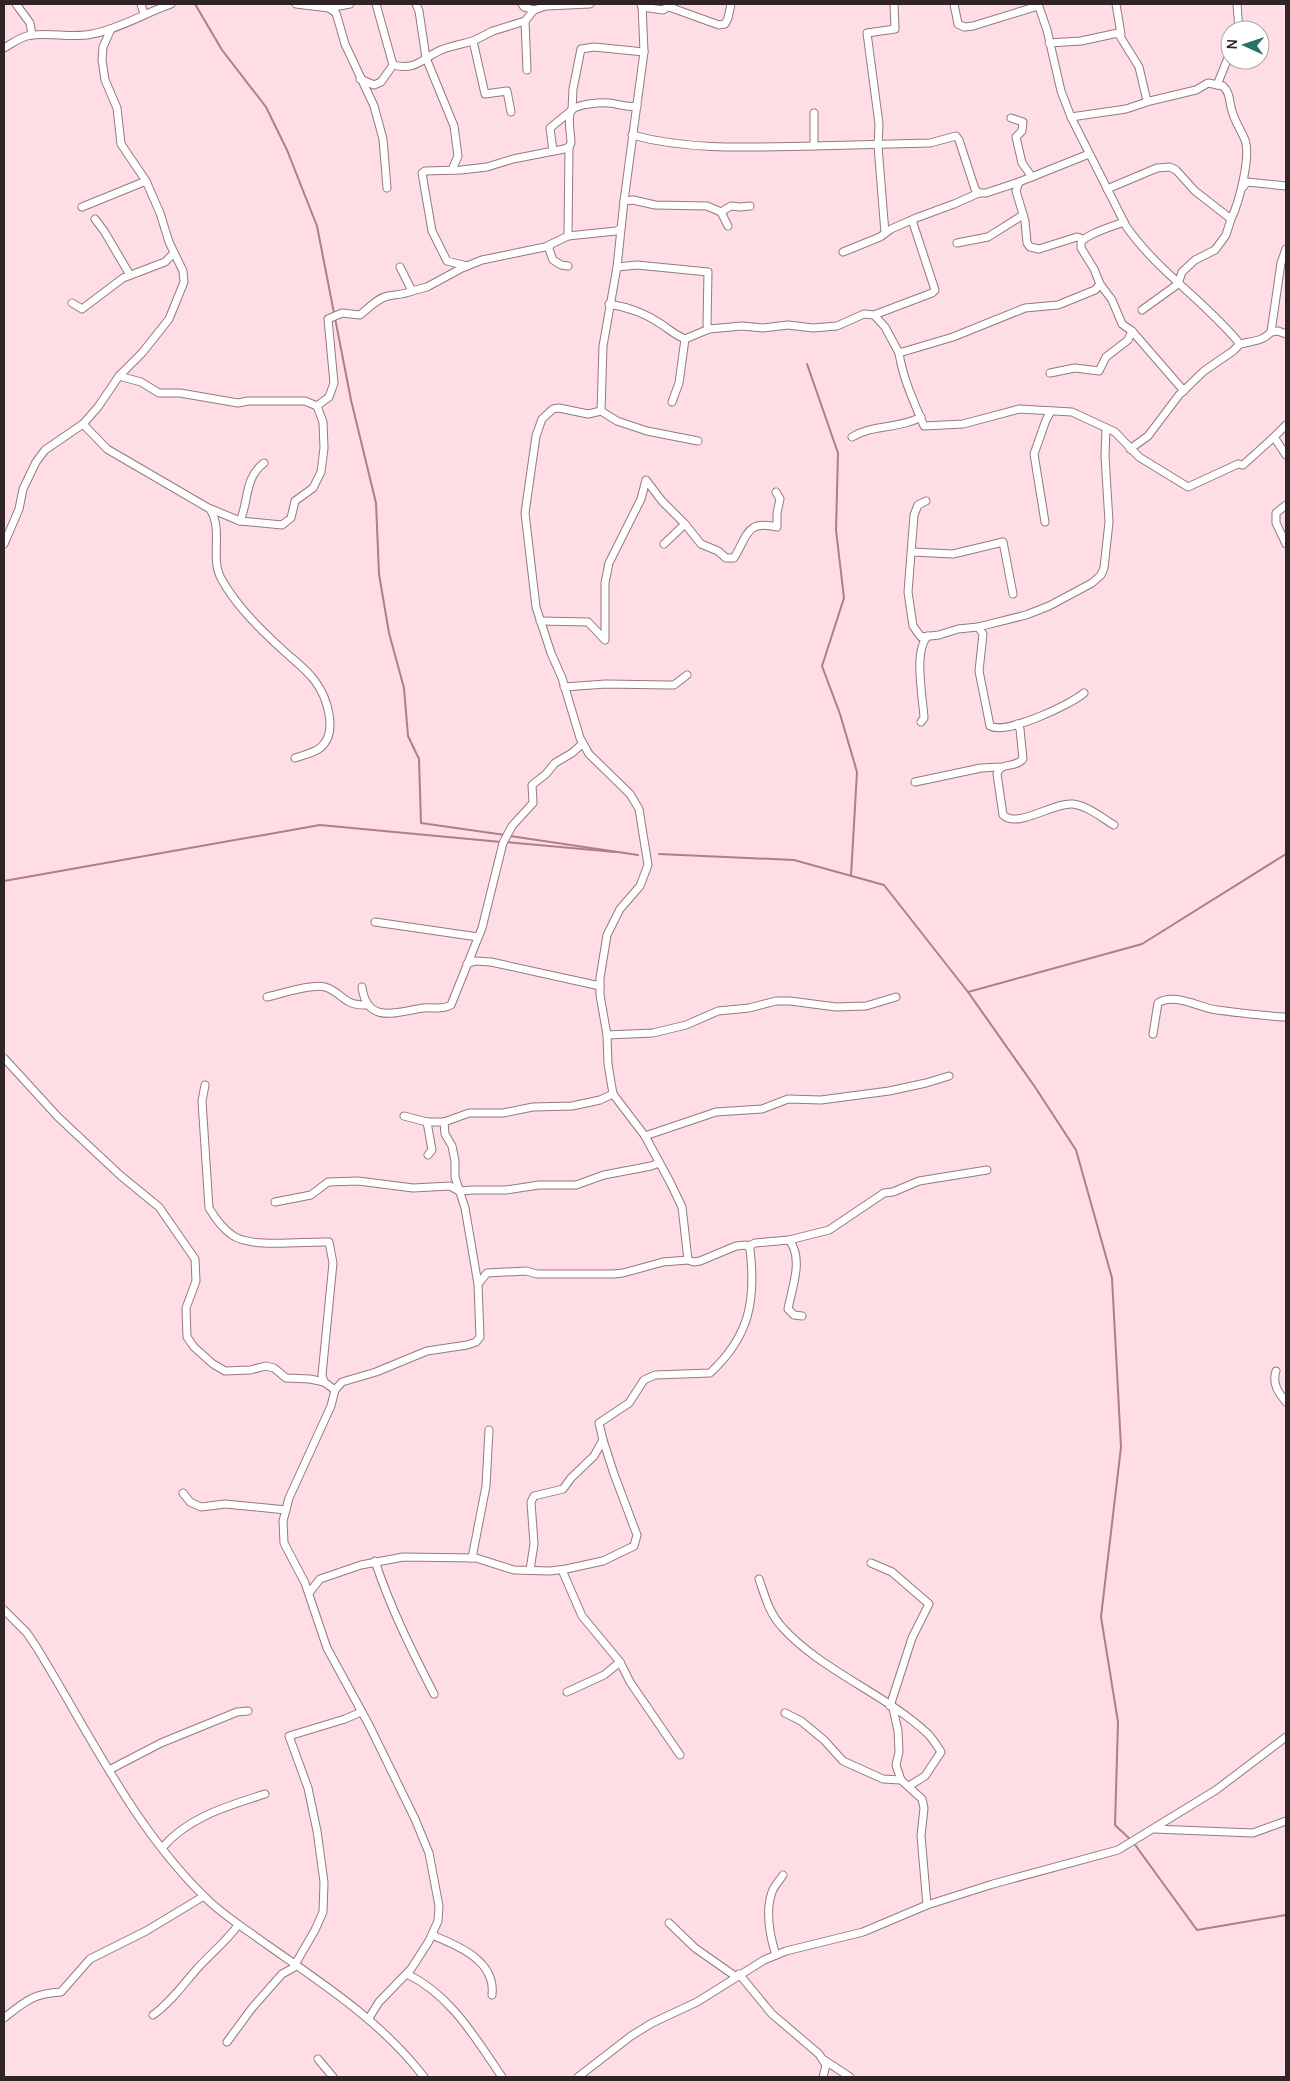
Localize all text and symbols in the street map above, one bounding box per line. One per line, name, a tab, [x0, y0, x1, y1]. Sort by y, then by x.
north arrow	[1220, 20, 1270, 70]
text: N	[1222, 39, 1241, 50]

